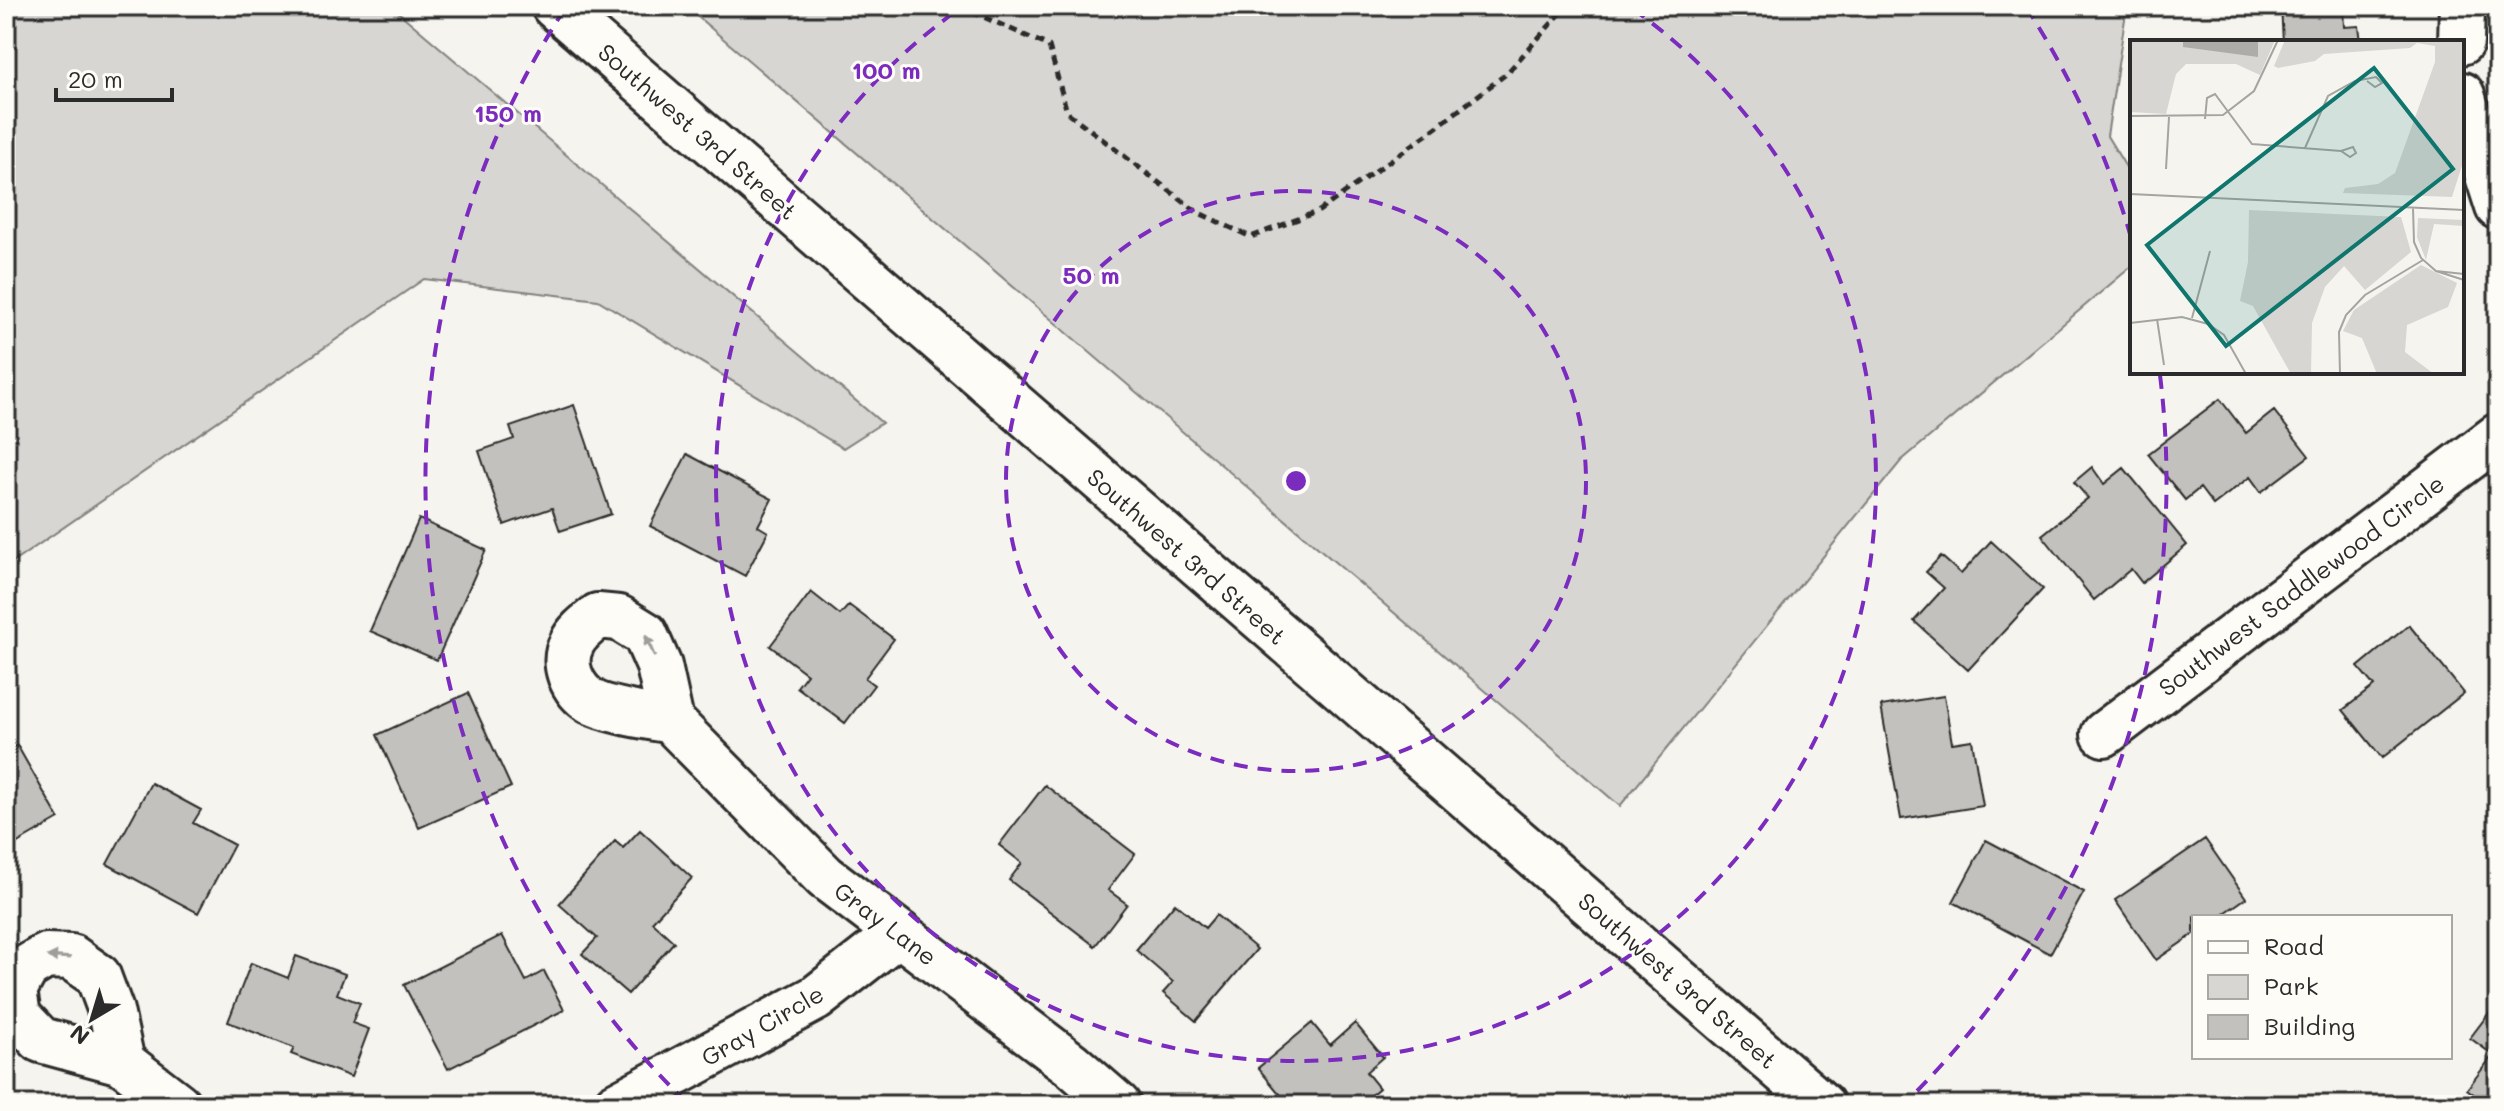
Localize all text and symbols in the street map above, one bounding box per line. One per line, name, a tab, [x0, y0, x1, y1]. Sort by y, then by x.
street label: Southwest 3rd Street	[592, 36, 804, 226]
inset map	[2130, 40, 2464, 374]
scale bar	[56, 52, 172, 102]
text: 100 m	[851, 54, 921, 85]
text: 20 m	[68, 63, 123, 94]
text: 150 m	[474, 97, 542, 128]
text: 50 m	[1062, 259, 1120, 290]
street label: Southwest 3rd Street	[1081, 461, 1293, 651]
centre of rings	[1282, 467, 1310, 495]
street label: Southwest Saddlewood Circle	[2152, 467, 2450, 703]
one-way arrow	[643, 634, 657, 658]
street label: Gray Lane	[828, 874, 944, 972]
street label: Southwest 3rd Street	[1572, 885, 1784, 1075]
legend	[2192, 915, 2452, 1059]
text: Road	[2264, 930, 2324, 961]
one-way arrow	[46, 950, 71, 963]
text: Park	[2264, 970, 2318, 1001]
street label: Gray Circle	[695, 977, 829, 1073]
north arrow	[52, 979, 132, 1059]
text: Building	[2264, 1010, 2355, 1041]
text: N	[64, 1019, 95, 1052]

